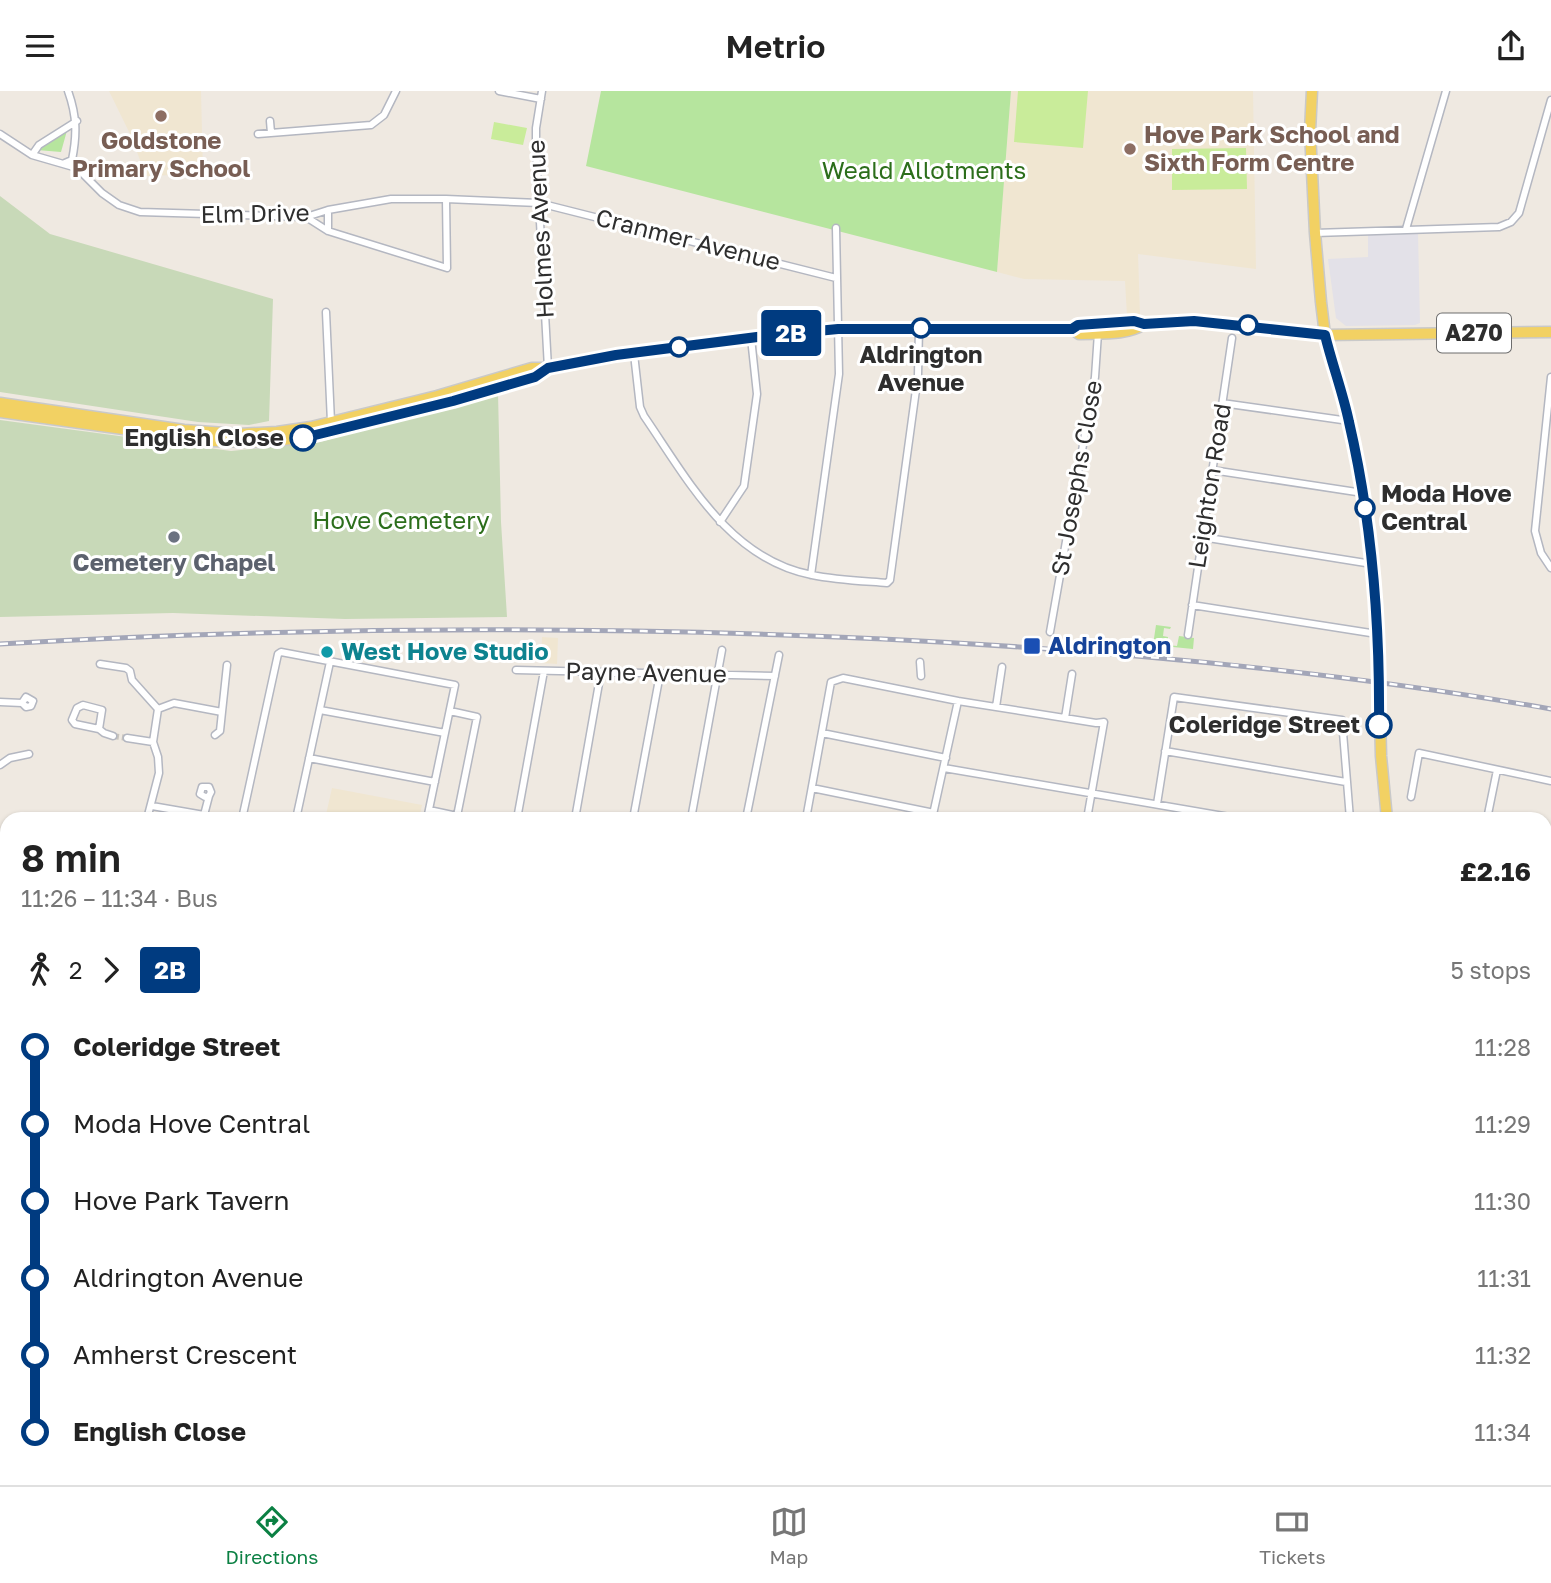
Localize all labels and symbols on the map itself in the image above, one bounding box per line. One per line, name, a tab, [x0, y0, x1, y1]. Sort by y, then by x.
marker: Goldstone Primary School	[153, 108, 169, 124]
place label: Hove Park School and Sixth Form Centre	[1144, 119, 1400, 176]
place label: Goldstone Primary School	[72, 125, 250, 182]
street label: Holmes Avenue	[520, 139, 559, 319]
marker: Hove Park School and Sixth Form Centre	[1122, 141, 1138, 157]
park label: Weald Allotments	[822, 155, 1026, 184]
street label: Elm Drive	[200, 197, 310, 228]
street label: Cranmer Avenue	[593, 202, 784, 275]
line badge: 2B	[760, 310, 822, 356]
road number: A270	[1437, 313, 1511, 353]
unlabelled marker	[1238, 315, 1258, 335]
marker: Aldrington Avenue	[911, 318, 931, 338]
unlabelled marker	[669, 337, 689, 357]
place label: Aldrington Avenue	[859, 339, 983, 396]
street label: St Josephs Close	[1044, 378, 1107, 578]
street label: Leighton Road	[1181, 401, 1236, 570]
place label: English Close	[124, 422, 284, 451]
marker: English Close	[290, 425, 316, 451]
place label: Moda Hove Central	[1381, 478, 1512, 535]
marker: Moda Hove Central	[1355, 498, 1375, 518]
park label: Hove Cemetery	[312, 505, 490, 534]
marker: Cemetery Chapel	[166, 529, 182, 545]
place label: Cemetery Chapel	[73, 547, 275, 576]
place label: Aldrington	[1048, 630, 1171, 659]
place label: West Hove Studio	[341, 636, 549, 665]
marker: Aldrington	[1022, 636, 1042, 656]
marker: West Hove Studio	[319, 644, 335, 660]
street label: Payne Avenue	[565, 656, 727, 687]
place label: Coleridge Street	[1169, 709, 1360, 738]
marker: Coleridge Street	[1366, 712, 1392, 738]

